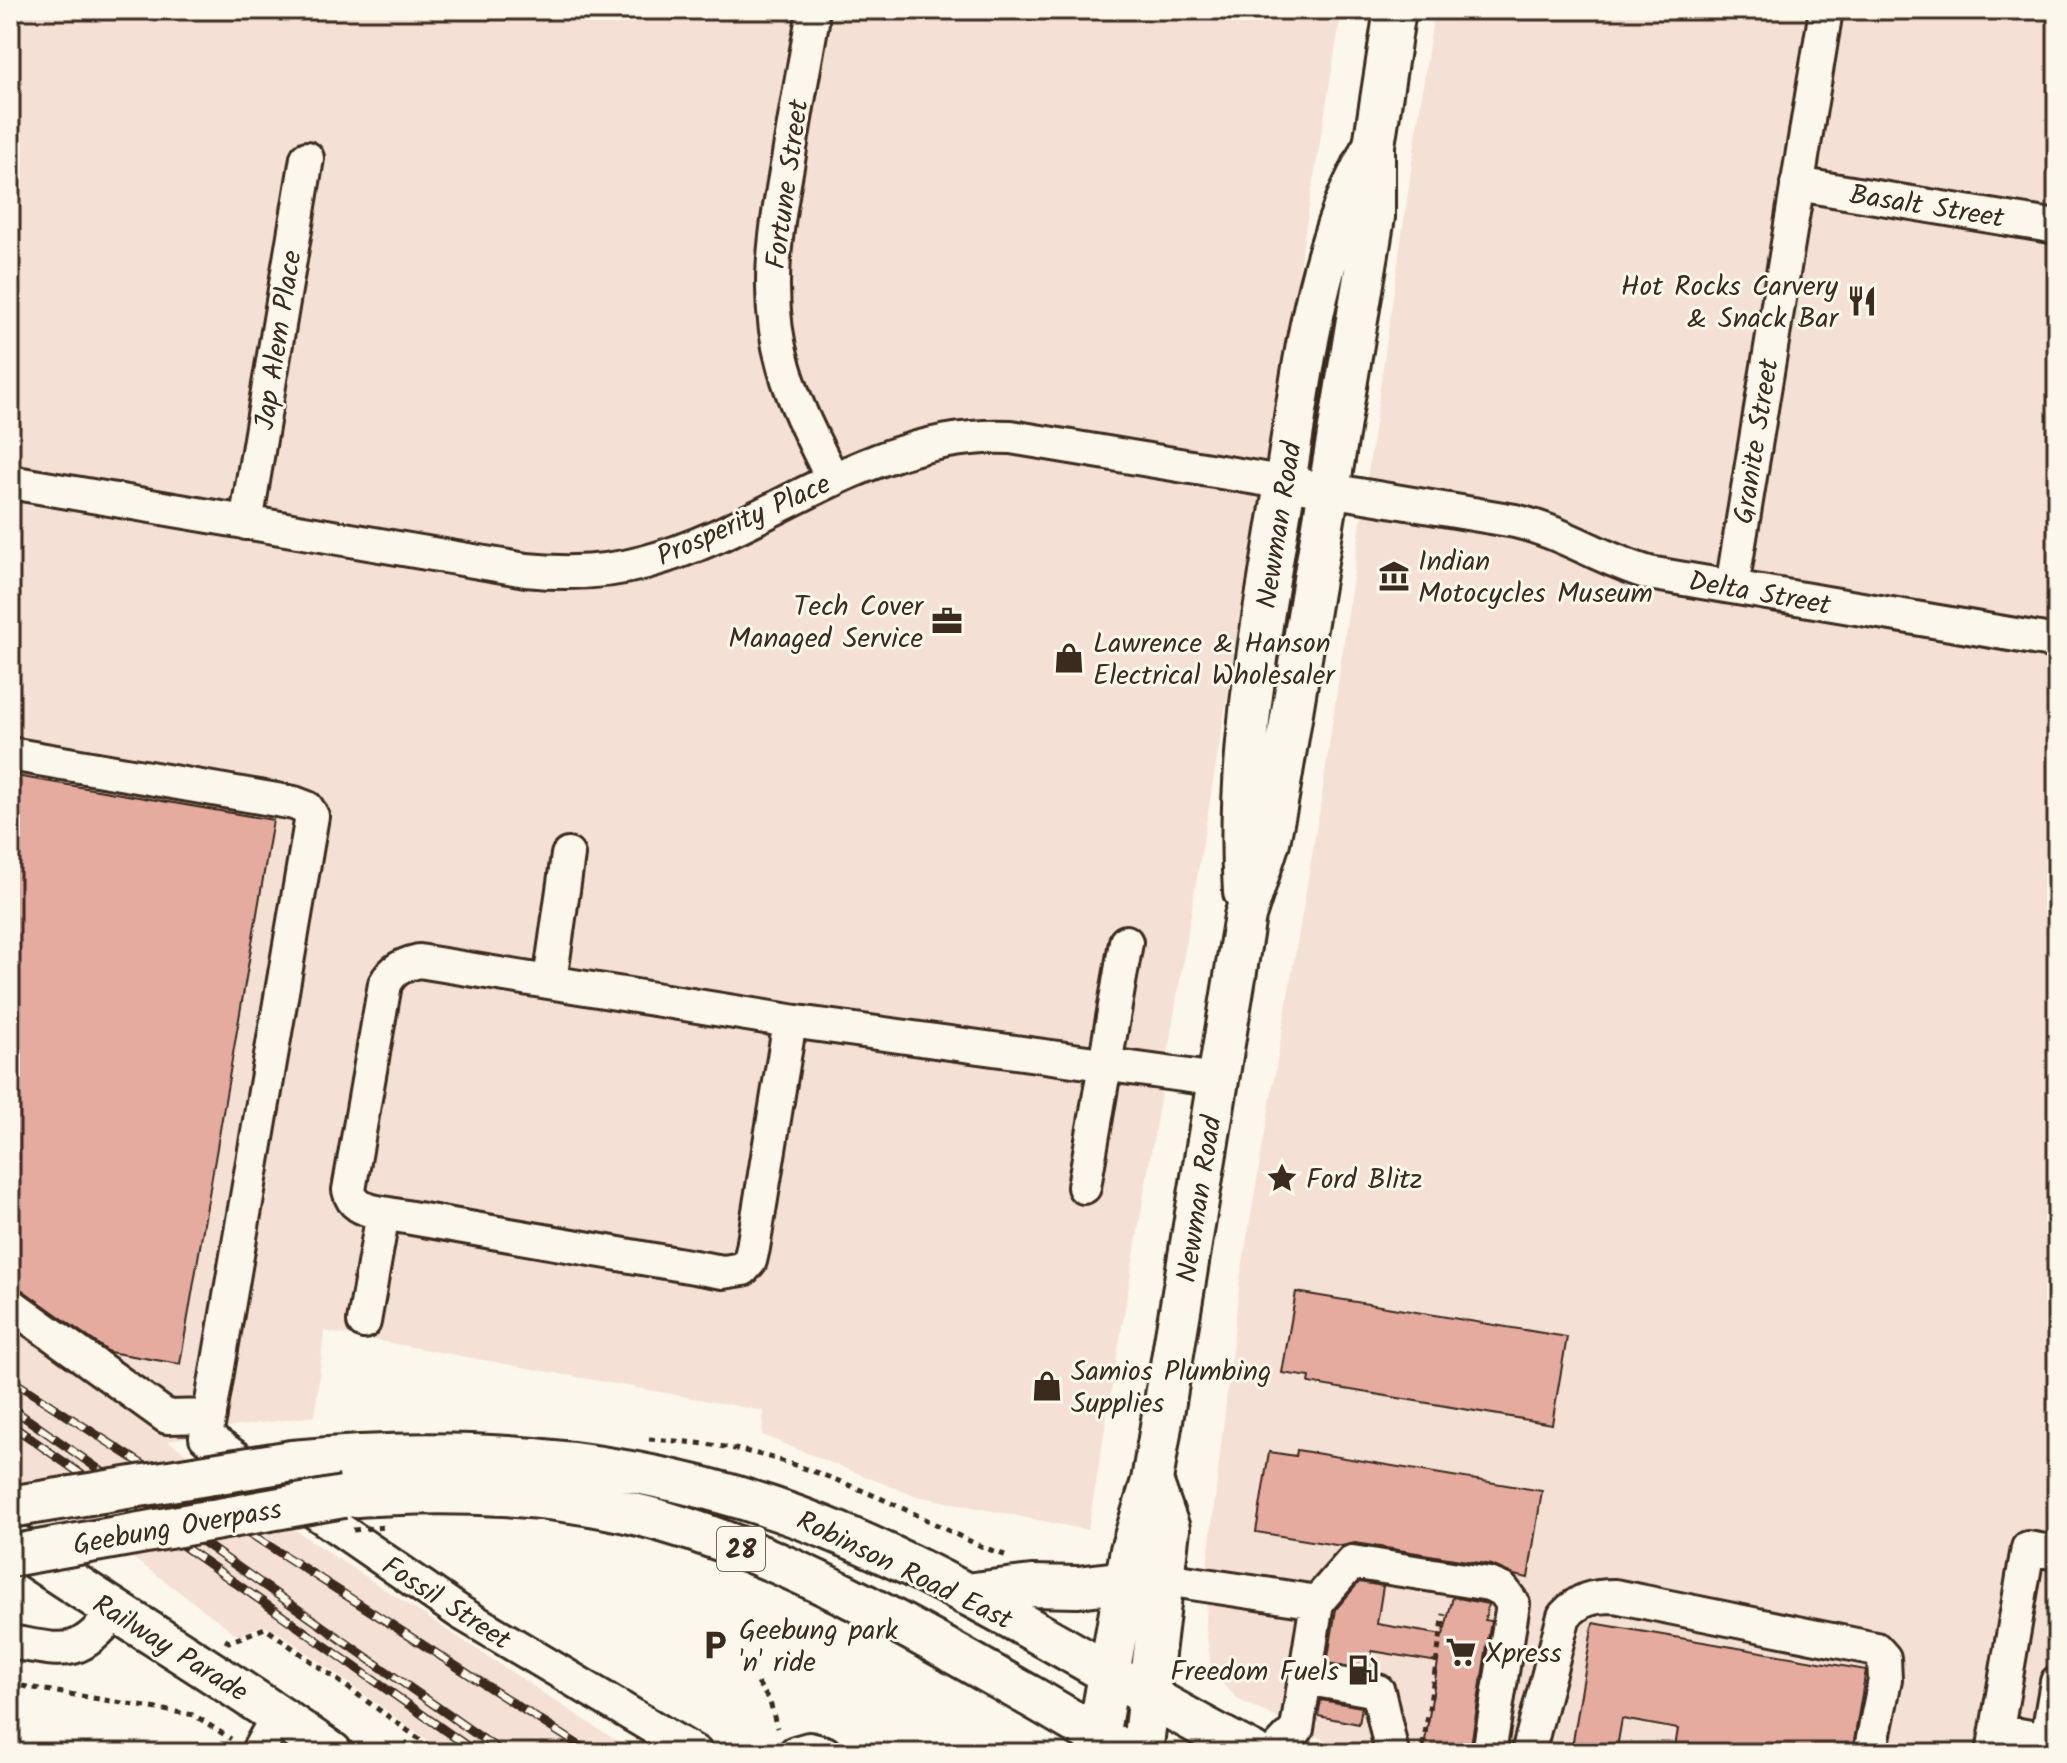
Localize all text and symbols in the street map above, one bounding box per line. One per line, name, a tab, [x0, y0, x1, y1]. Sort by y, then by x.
street label: Fortune Street	[754, 96, 823, 272]
street label: Basalt Street	[1846, 173, 2008, 242]
street label: Jap Alem Place	[243, 247, 316, 433]
place label: Hot Rocks Carvery & Snack Bar	[1621, 265, 1840, 342]
restaurant icon: Hot Rocks Carvery & Snack Bar	[1845, 284, 1879, 318]
street label: Granite Street	[1722, 354, 1793, 527]
street label: Newman Road	[1245, 438, 1316, 612]
street label: Prosperity Place	[650, 463, 839, 580]
place label: Indian Motocycles Museum	[1418, 540, 1653, 617]
museum icon: Indian Motocycles Museum	[1377, 559, 1411, 593]
street label: Delta Street	[1685, 560, 1835, 629]
place label: Tech Cover Managed Service	[728, 585, 925, 662]
office icon: Tech Cover Managed Service	[930, 604, 964, 638]
place label: Lawrence & Hanson Electrical Wholesaler	[1093, 622, 1336, 699]
shop icon: Lawrence & Hanson Electrical Wholesaler	[1052, 641, 1086, 675]
street label: Newman Road	[1165, 1112, 1236, 1286]
place label: Ford Blitz	[1306, 1158, 1422, 1203]
place icon: Ford Blitz	[1265, 1161, 1299, 1195]
place label: Samios Plumbing Supplies	[1071, 1350, 1271, 1427]
shop icon: Samios Plumbing Supplies	[1030, 1369, 1064, 1403]
street label: Geebung Overpass	[70, 1488, 285, 1569]
street label: Robinson Road East	[788, 1499, 1021, 1644]
road number: 28	[717, 1527, 765, 1571]
street label: Fossil Street	[372, 1545, 520, 1664]
street label: Railway Parade	[83, 1583, 257, 1715]
place label: Geebung park 'n' ride	[739, 1609, 899, 1686]
parking icon: Geebung park 'n' ride	[698, 1628, 732, 1662]
place label: Xpress	[1485, 1632, 1562, 1677]
supermarket icon: Xpress	[1444, 1635, 1478, 1669]
place label: Freedom Fuels	[1170, 1650, 1339, 1695]
fuel station icon: Freedom Fuels	[1346, 1653, 1380, 1687]

